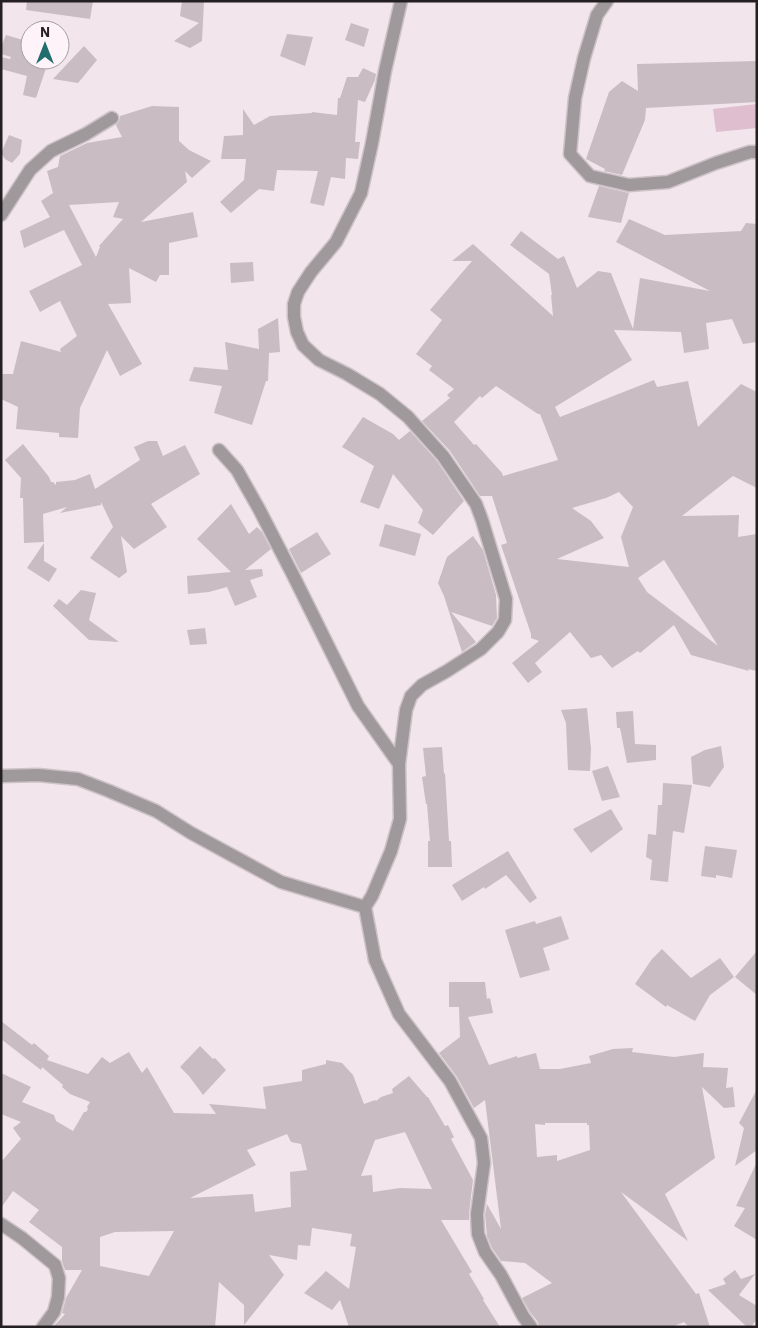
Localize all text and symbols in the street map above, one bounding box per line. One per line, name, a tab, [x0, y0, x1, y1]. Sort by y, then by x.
north arrow	[20, 20, 70, 70]
text: N	[40, 23, 50, 41]

